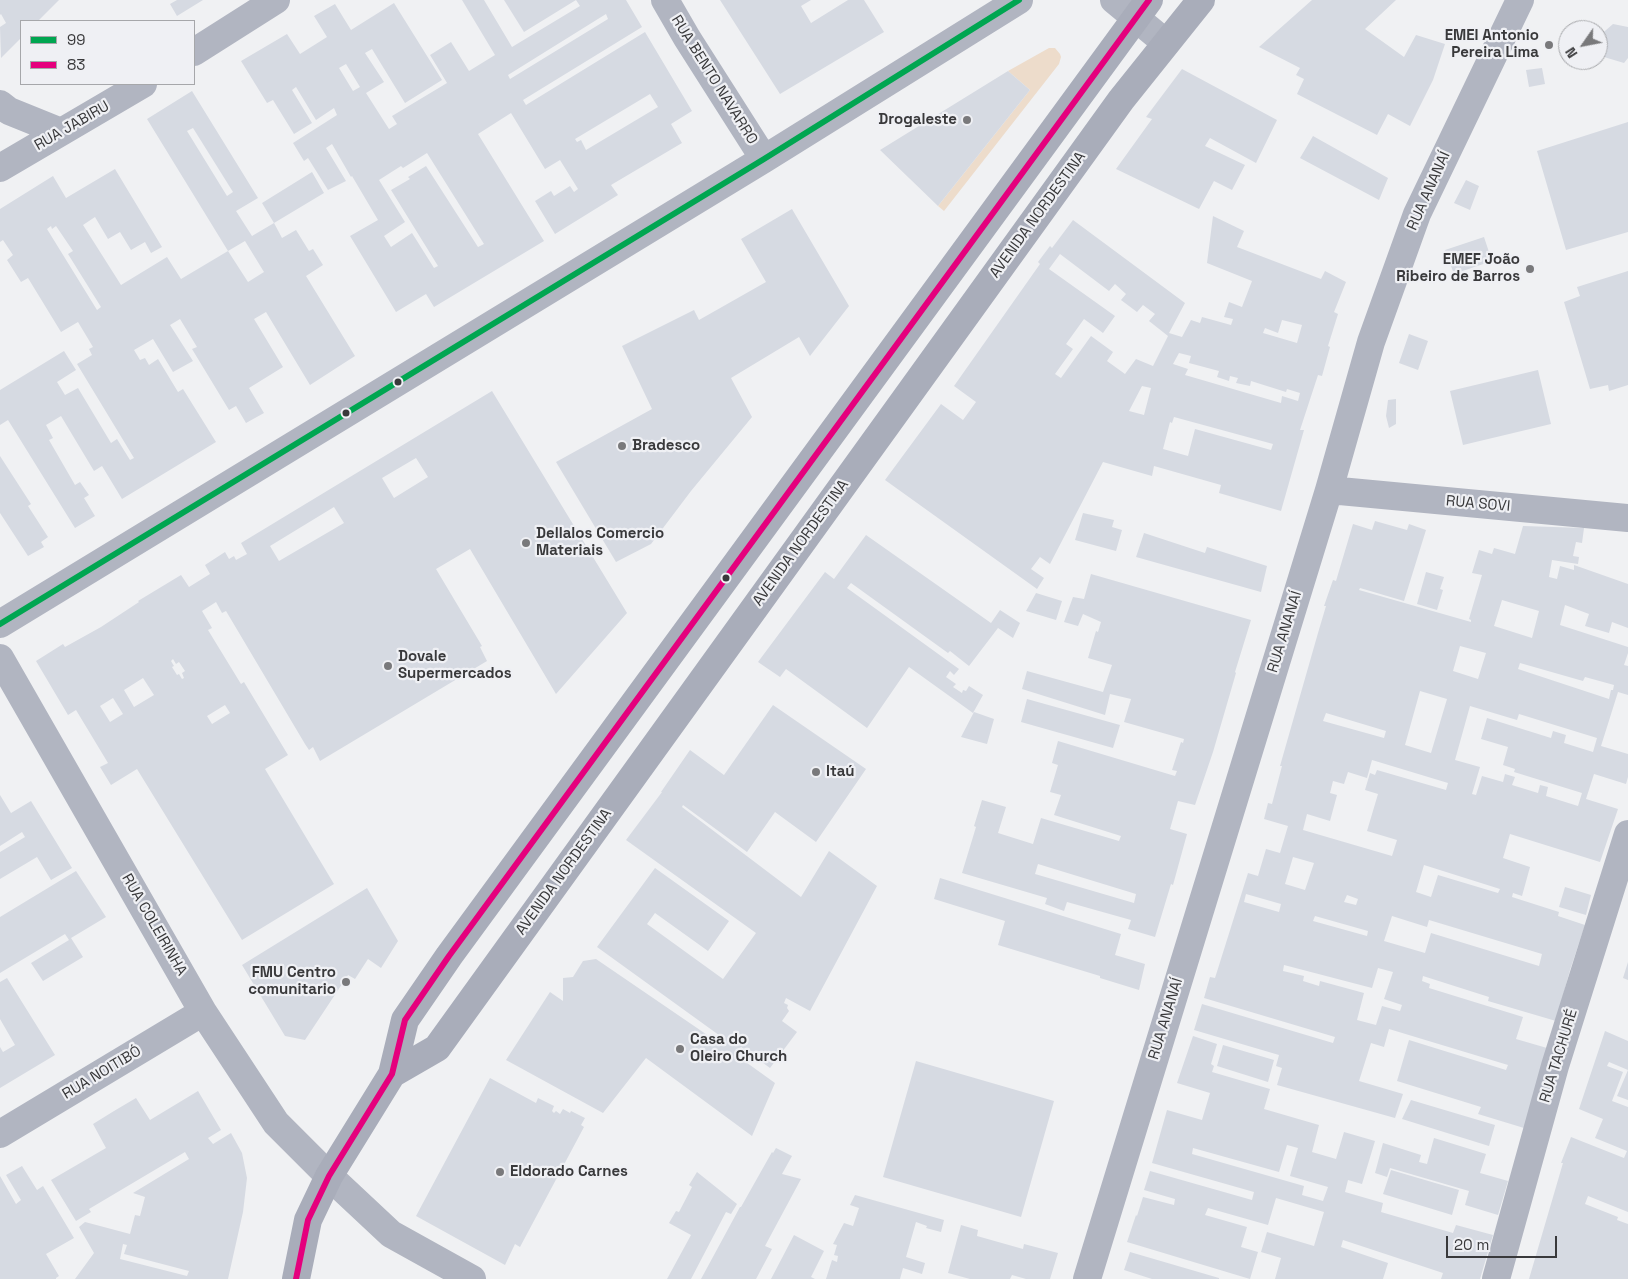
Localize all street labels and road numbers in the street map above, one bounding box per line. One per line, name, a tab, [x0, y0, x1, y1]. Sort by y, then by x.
street label: RUA BENTO NAVARRO	[667, 12, 761, 148]
street label: RUA JABIRU	[31, 97, 113, 155]
street label: AVENIDA NORDESTINA	[986, 148, 1090, 282]
street label: RUA ANANAÍ	[1404, 149, 1454, 233]
street label: AVENIDA NORDESTINA	[749, 476, 853, 610]
street label: RUA SOVI	[1445, 492, 1511, 516]
street label: RUA ANANAÍ	[1264, 589, 1306, 675]
street label: AVENIDA NORDESTINA	[512, 805, 616, 939]
street label: RUA COLEIRINHA	[117, 871, 191, 979]
street label: RUA ANANAÍ	[1145, 976, 1187, 1062]
street label: RUA TACHURÉ	[1536, 1007, 1582, 1105]
street label: RUA NOITIBÓ	[59, 1042, 145, 1104]

